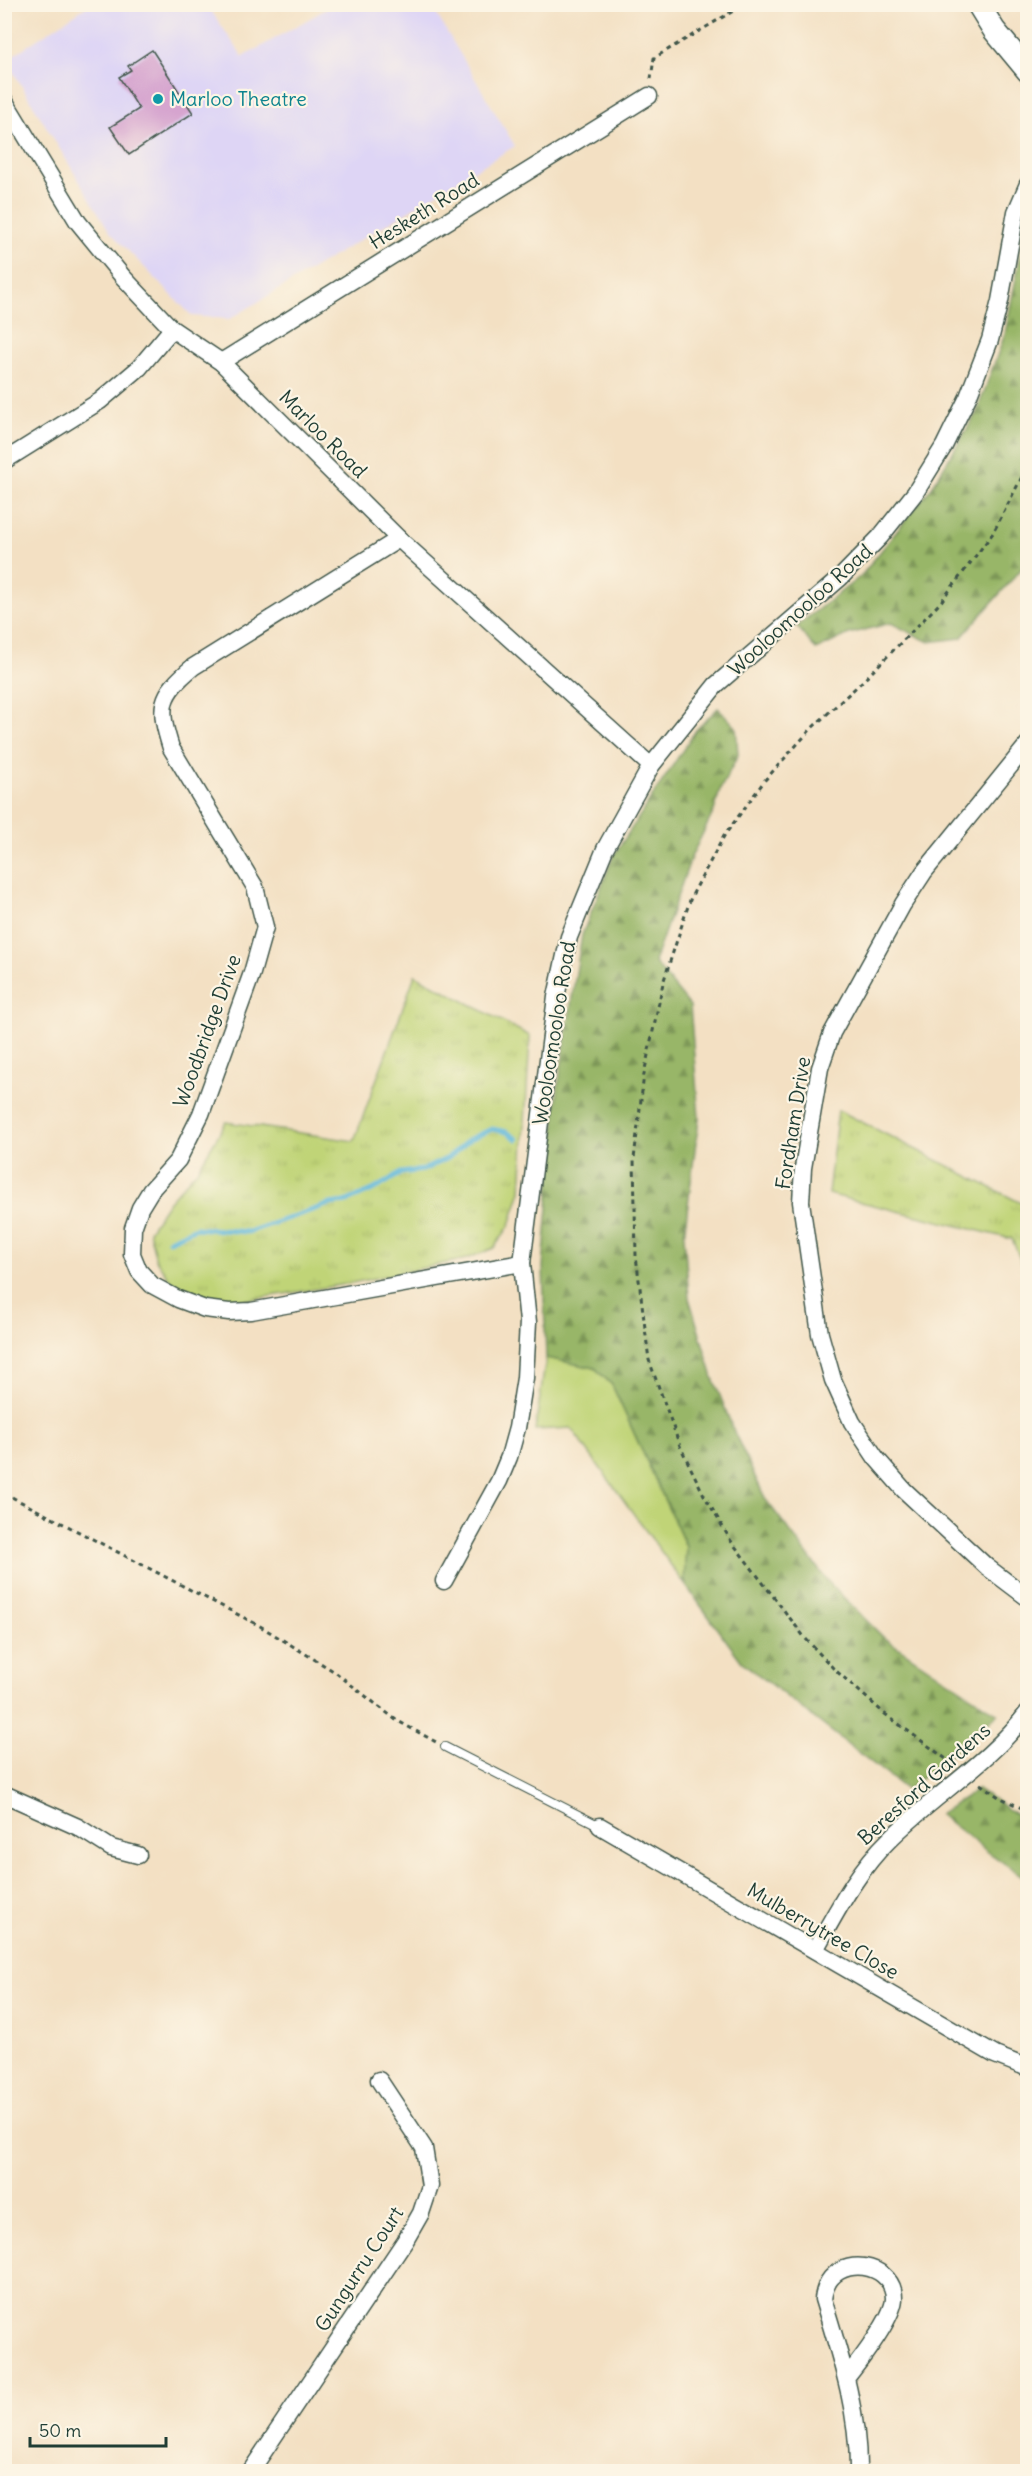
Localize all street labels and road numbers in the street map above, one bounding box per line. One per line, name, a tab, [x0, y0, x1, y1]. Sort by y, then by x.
street label: Hesketh Road	[364, 167, 483, 254]
street label: Marloo Road	[274, 384, 373, 483]
street label: Wooloomooloo Road	[722, 538, 877, 681]
street label: Wooloomooloo Road	[527, 939, 580, 1127]
street label: Woodbridge Drive	[167, 951, 246, 1111]
street label: Fordham Drive	[770, 1055, 815, 1191]
street label: Beresford Gardens	[852, 1717, 995, 1850]
street label: Mulberrytree Close	[743, 1877, 904, 1984]
street label: Gungurru Court	[309, 2201, 408, 2336]

